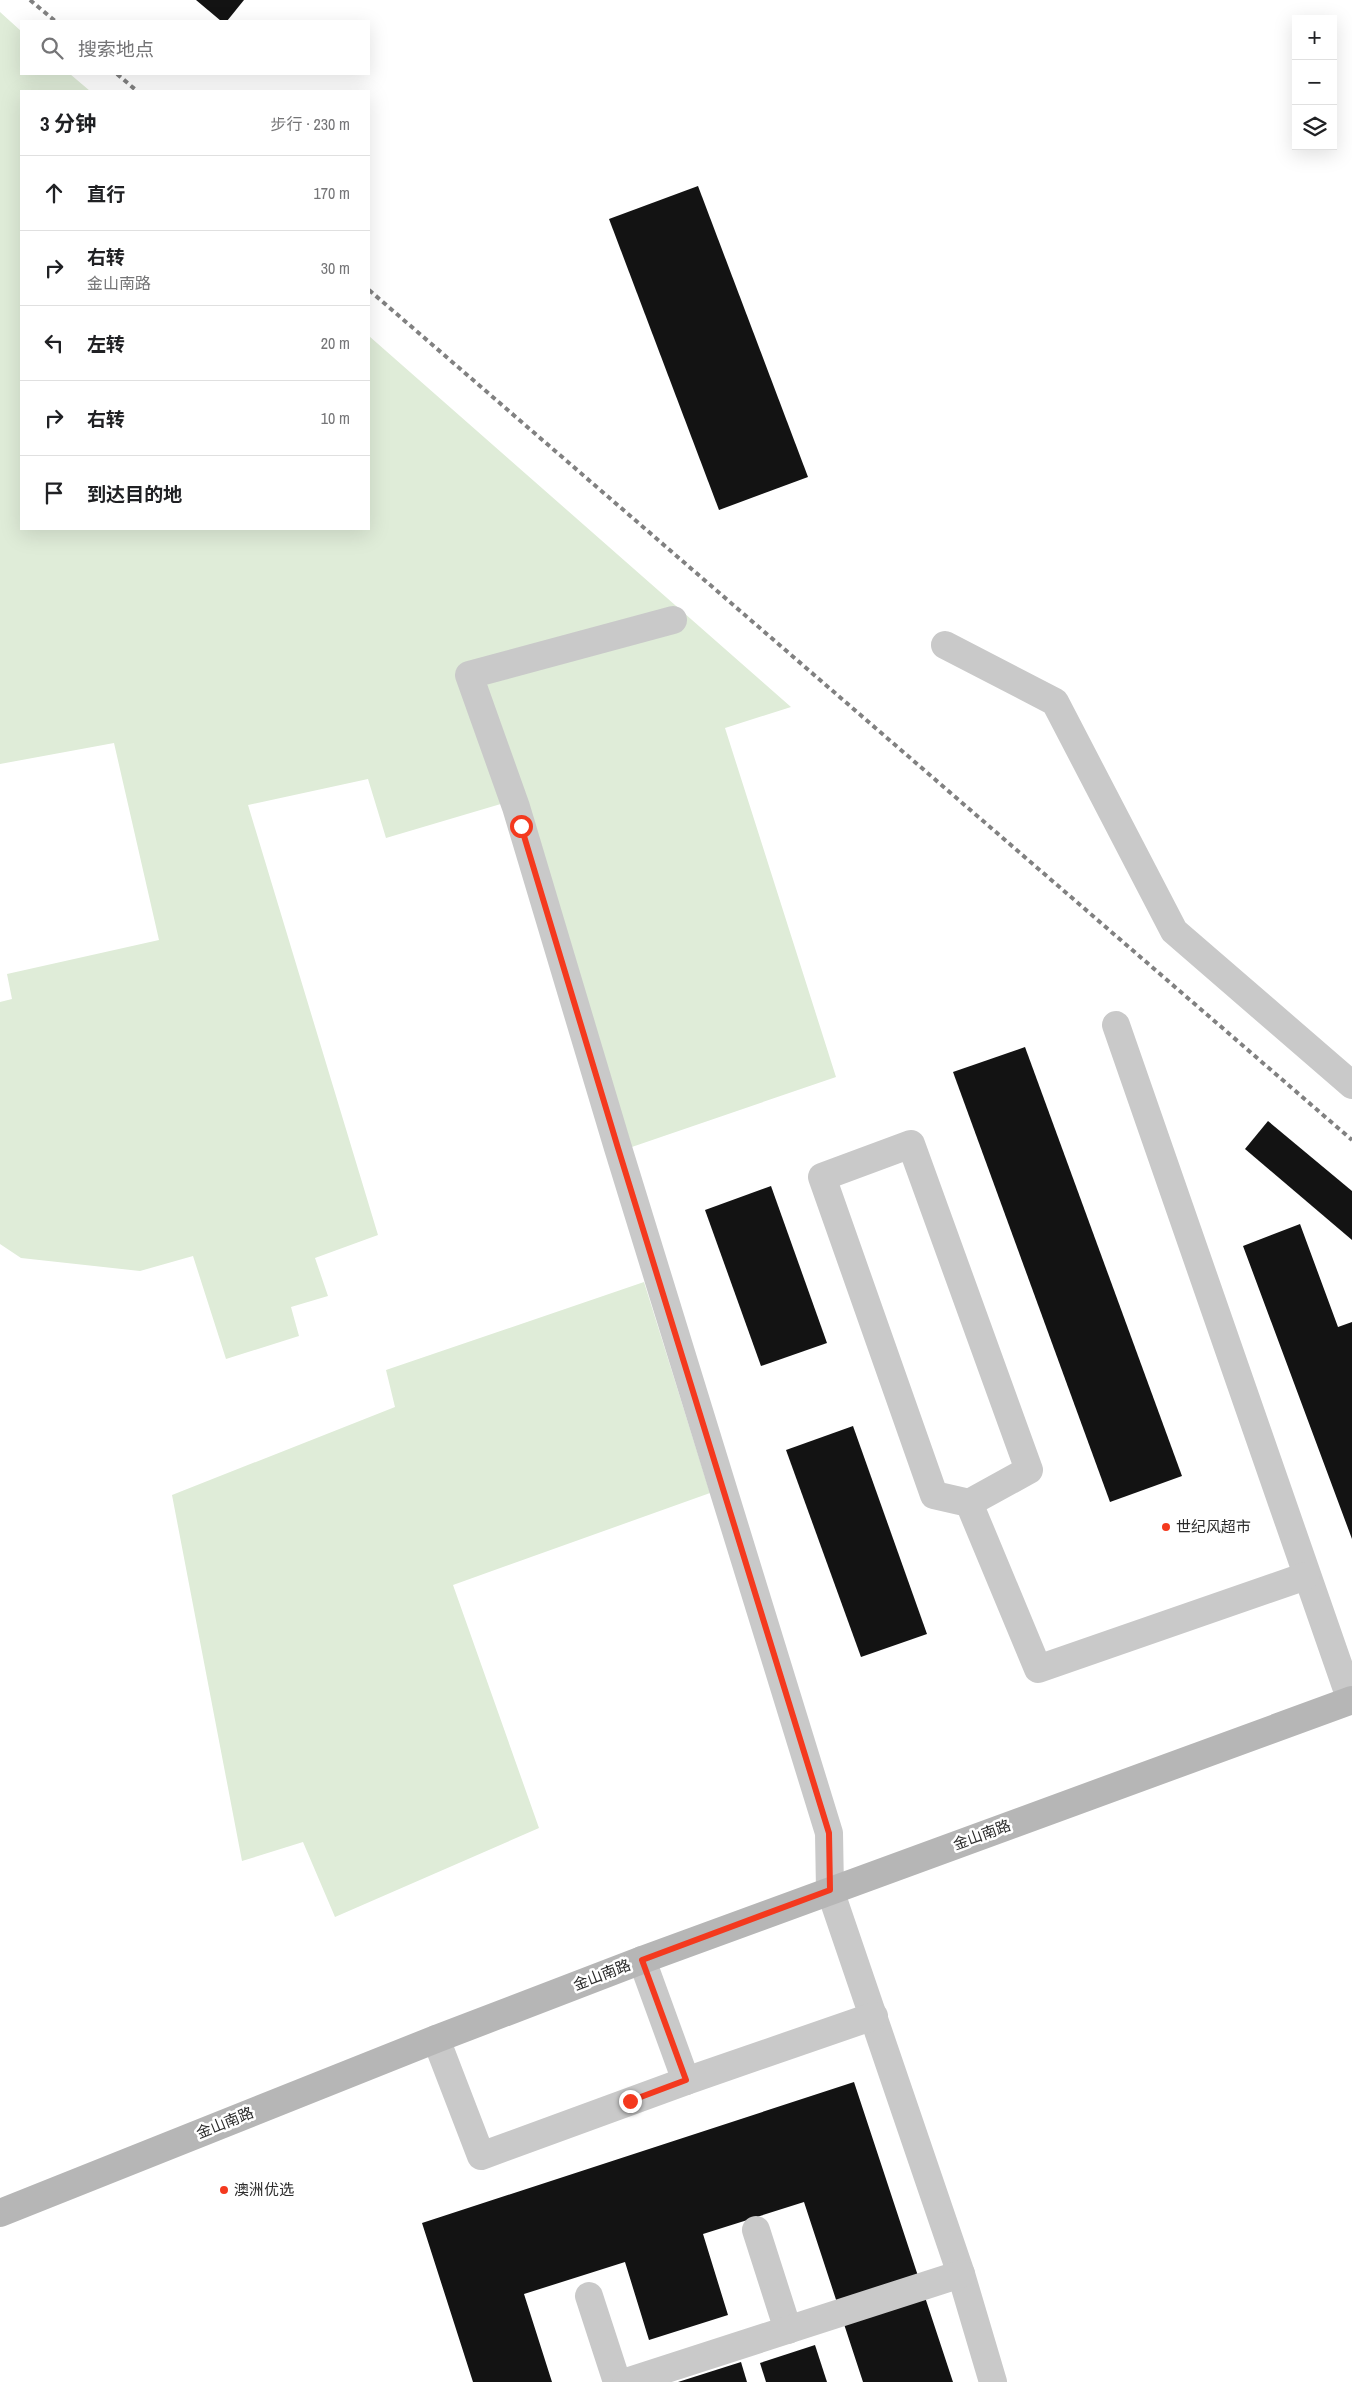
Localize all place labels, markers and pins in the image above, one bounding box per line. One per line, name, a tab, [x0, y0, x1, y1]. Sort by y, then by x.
place label: 世纪风超市	[1176, 1516, 1251, 1537]
marker: 世纪风超市	[1160, 1521, 1172, 1533]
place label: 澳洲优选	[234, 2179, 294, 2200]
marker: 澳洲优选	[218, 2184, 230, 2196]

